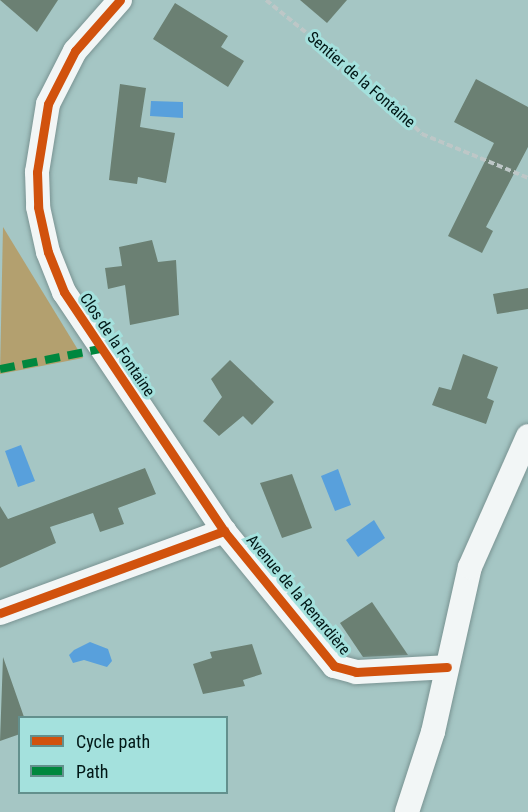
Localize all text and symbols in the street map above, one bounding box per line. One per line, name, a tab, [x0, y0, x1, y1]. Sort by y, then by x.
street label: Sentier de la Fontaine	[303, 28, 419, 132]
street label: Clos de la Fontaine	[75, 290, 159, 400]
street label: Avenue de la Renardière	[242, 531, 354, 659]
legend	[18, 716, 228, 794]
text: Cycle path	[76, 731, 150, 752]
text: Path	[76, 761, 109, 782]

